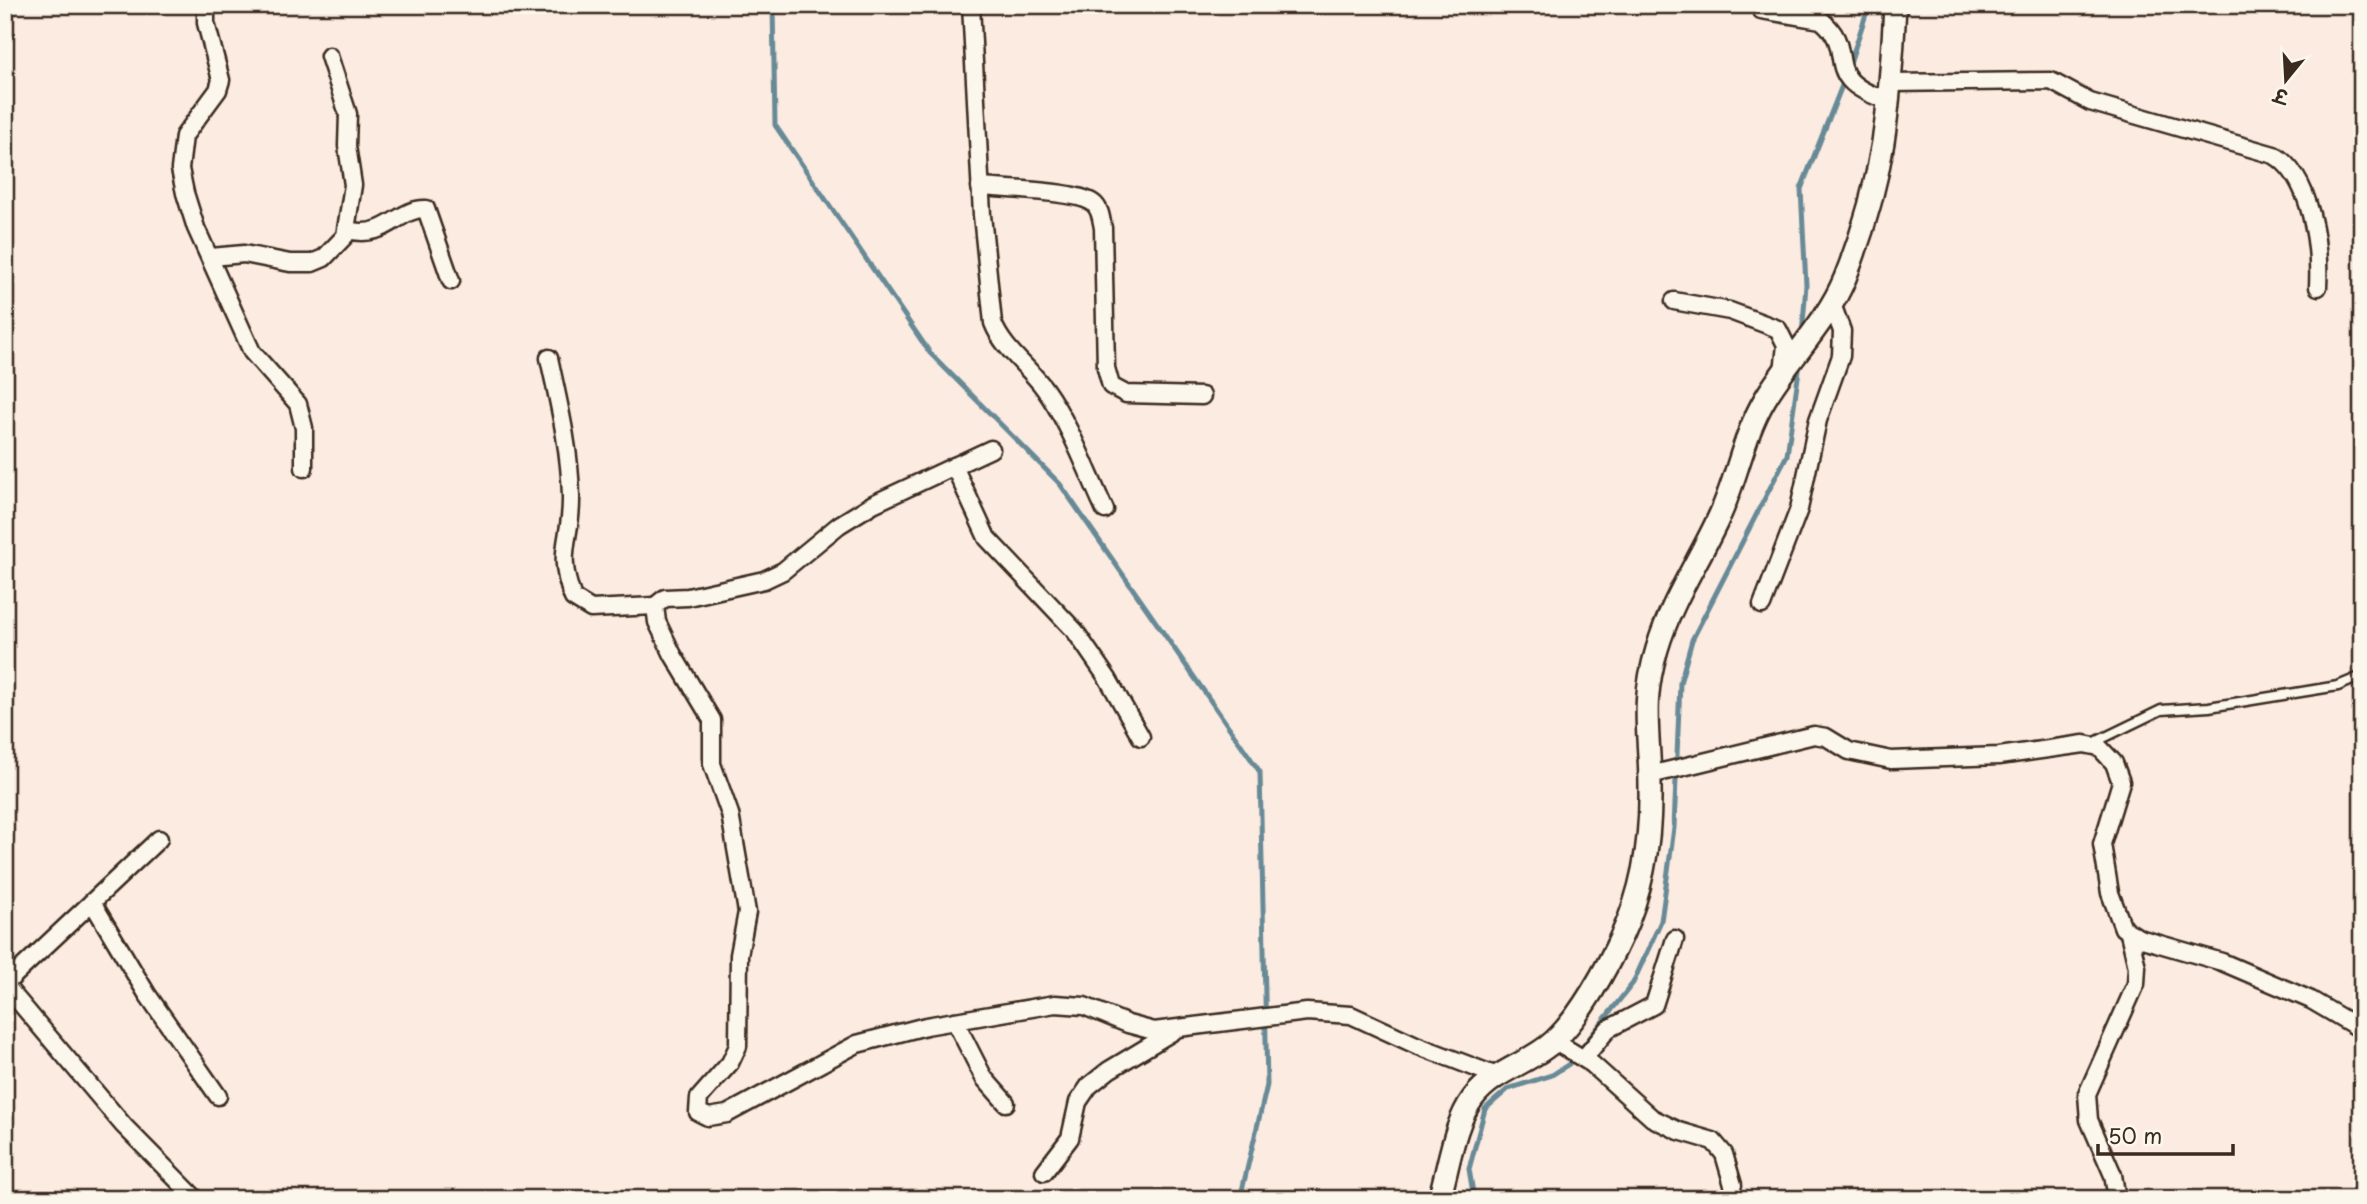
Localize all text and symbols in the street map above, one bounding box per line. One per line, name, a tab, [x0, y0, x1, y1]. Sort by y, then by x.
north arrow	[2252, 46, 2322, 116]
text: उ	[2268, 81, 2293, 113]
scale bar	[2098, 1113, 2232, 1157]
text: 50 m	[2108, 1119, 2162, 1151]

